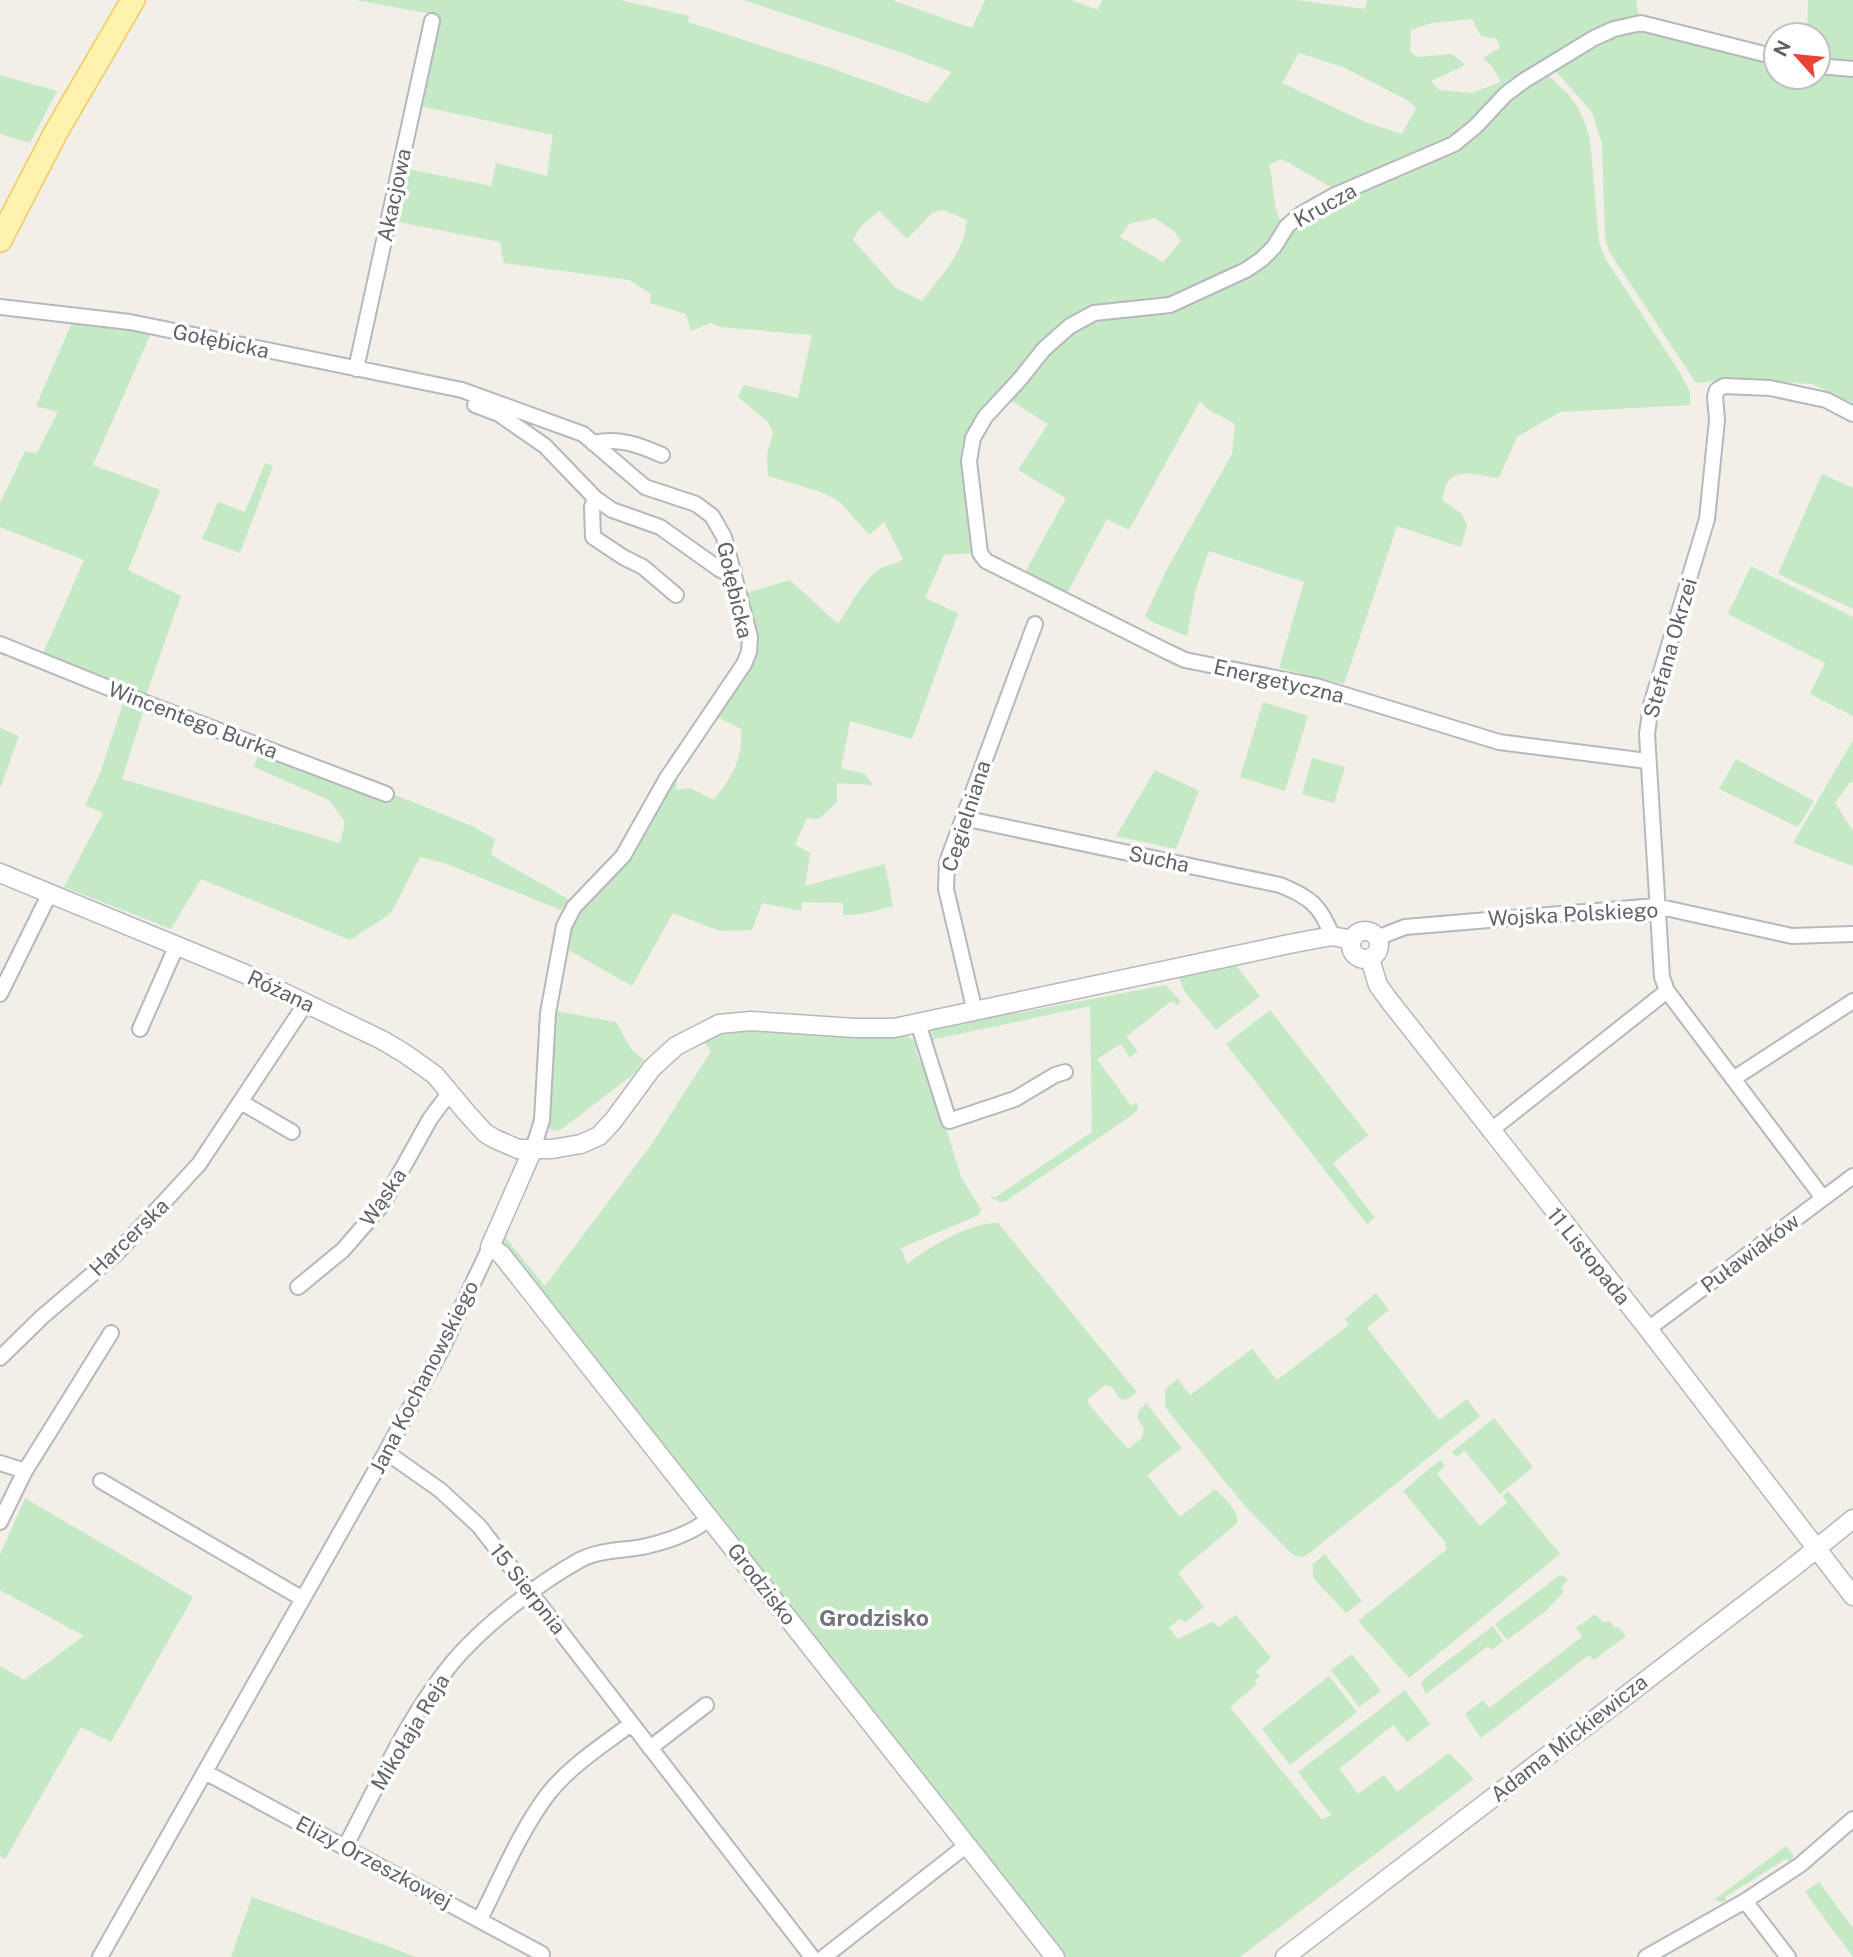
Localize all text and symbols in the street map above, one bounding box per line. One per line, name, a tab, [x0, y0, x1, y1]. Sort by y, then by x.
north arrow	[1762, 21, 1832, 91]
text: N	[1769, 37, 1795, 60]
street label: Akacjowa	[372, 146, 416, 244]
street label: Krucza	[1289, 178, 1361, 232]
street label: Gołębicka	[170, 319, 272, 363]
street label: Gołębicka	[712, 539, 758, 641]
street label: Stefana Okrzei	[1638, 575, 1702, 721]
street label: Energetyczna	[1211, 654, 1347, 708]
street label: Wincentego Burka	[105, 676, 281, 764]
street label: Cegielniana	[936, 757, 996, 875]
street label: Sucha	[1126, 840, 1192, 878]
street label: Wojska Polskiego	[1487, 897, 1659, 931]
street label: Różana	[244, 965, 318, 1017]
street label: Wąska	[355, 1163, 411, 1231]
street label: Harcerska	[84, 1193, 174, 1281]
street label: 11 Listopada	[1542, 1202, 1636, 1310]
street label: Puławiaków	[1696, 1208, 1804, 1298]
street label: Jana Kochanowskiego	[364, 1276, 484, 1478]
street label: Grodzisko	[722, 1538, 802, 1630]
street label: 15 Sierpnia	[485, 1539, 571, 1639]
district label: Grodzisko	[819, 1604, 929, 1631]
street label: Mikołaja Reja	[366, 1669, 454, 1795]
street label: Adama Mickiewicza	[1486, 1669, 1652, 1807]
street label: Elizy Orzeszkowej	[292, 1810, 456, 1914]

